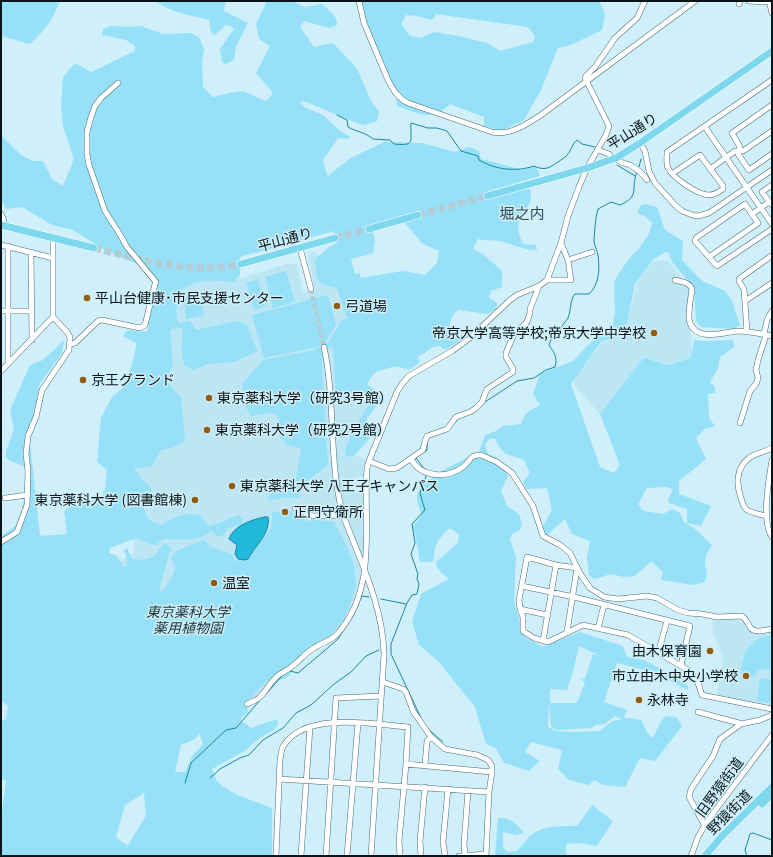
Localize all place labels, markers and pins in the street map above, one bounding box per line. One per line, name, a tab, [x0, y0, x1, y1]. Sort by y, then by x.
place label: 平山台健康･市民支援センター	[95, 290, 284, 306]
marker: 平山台健康･市民支援センター	[82, 293, 92, 303]
place label: 弓道場	[345, 298, 387, 314]
marker: 弓道場	[332, 301, 342, 311]
place label: 帝京大学高等学校;帝京大学中学校	[432, 325, 646, 341]
marker: 帝京大学高等学校;帝京大学中学校	[649, 328, 659, 338]
place label: 京王グランド	[91, 372, 175, 388]
marker: 京王グランド	[78, 375, 88, 385]
place label: 東京薬科大学（研究3号館）	[217, 390, 393, 406]
marker: 東京薬科大学（研究3号館）	[204, 393, 214, 403]
place label: 東京薬科大学（研究2号館）	[215, 422, 391, 438]
marker: 東京薬科大学（研究2号館）	[202, 425, 212, 435]
place label: 東京薬科大学 八王子キャンパス	[240, 478, 439, 494]
marker: 東京薬科大学 八王子キャンパス	[227, 481, 237, 491]
place label: 東京薬科大学 (図書館棟)	[34, 492, 187, 508]
marker: 東京薬科大学 (図書館棟)	[190, 495, 200, 505]
place label: 正門守衛所	[293, 504, 363, 520]
marker: 正門守衛所	[280, 507, 290, 517]
place label: 温室	[222, 575, 250, 591]
marker: 温室	[209, 578, 219, 588]
place label: 由木保育園	[632, 643, 702, 659]
marker: 由木保育園	[705, 646, 715, 656]
place label: 市立由木中央小学校	[612, 668, 738, 684]
marker: 市立由木中央小学校	[741, 671, 751, 681]
place label: 永林寺	[647, 692, 689, 708]
marker: 永林寺	[634, 695, 644, 705]

